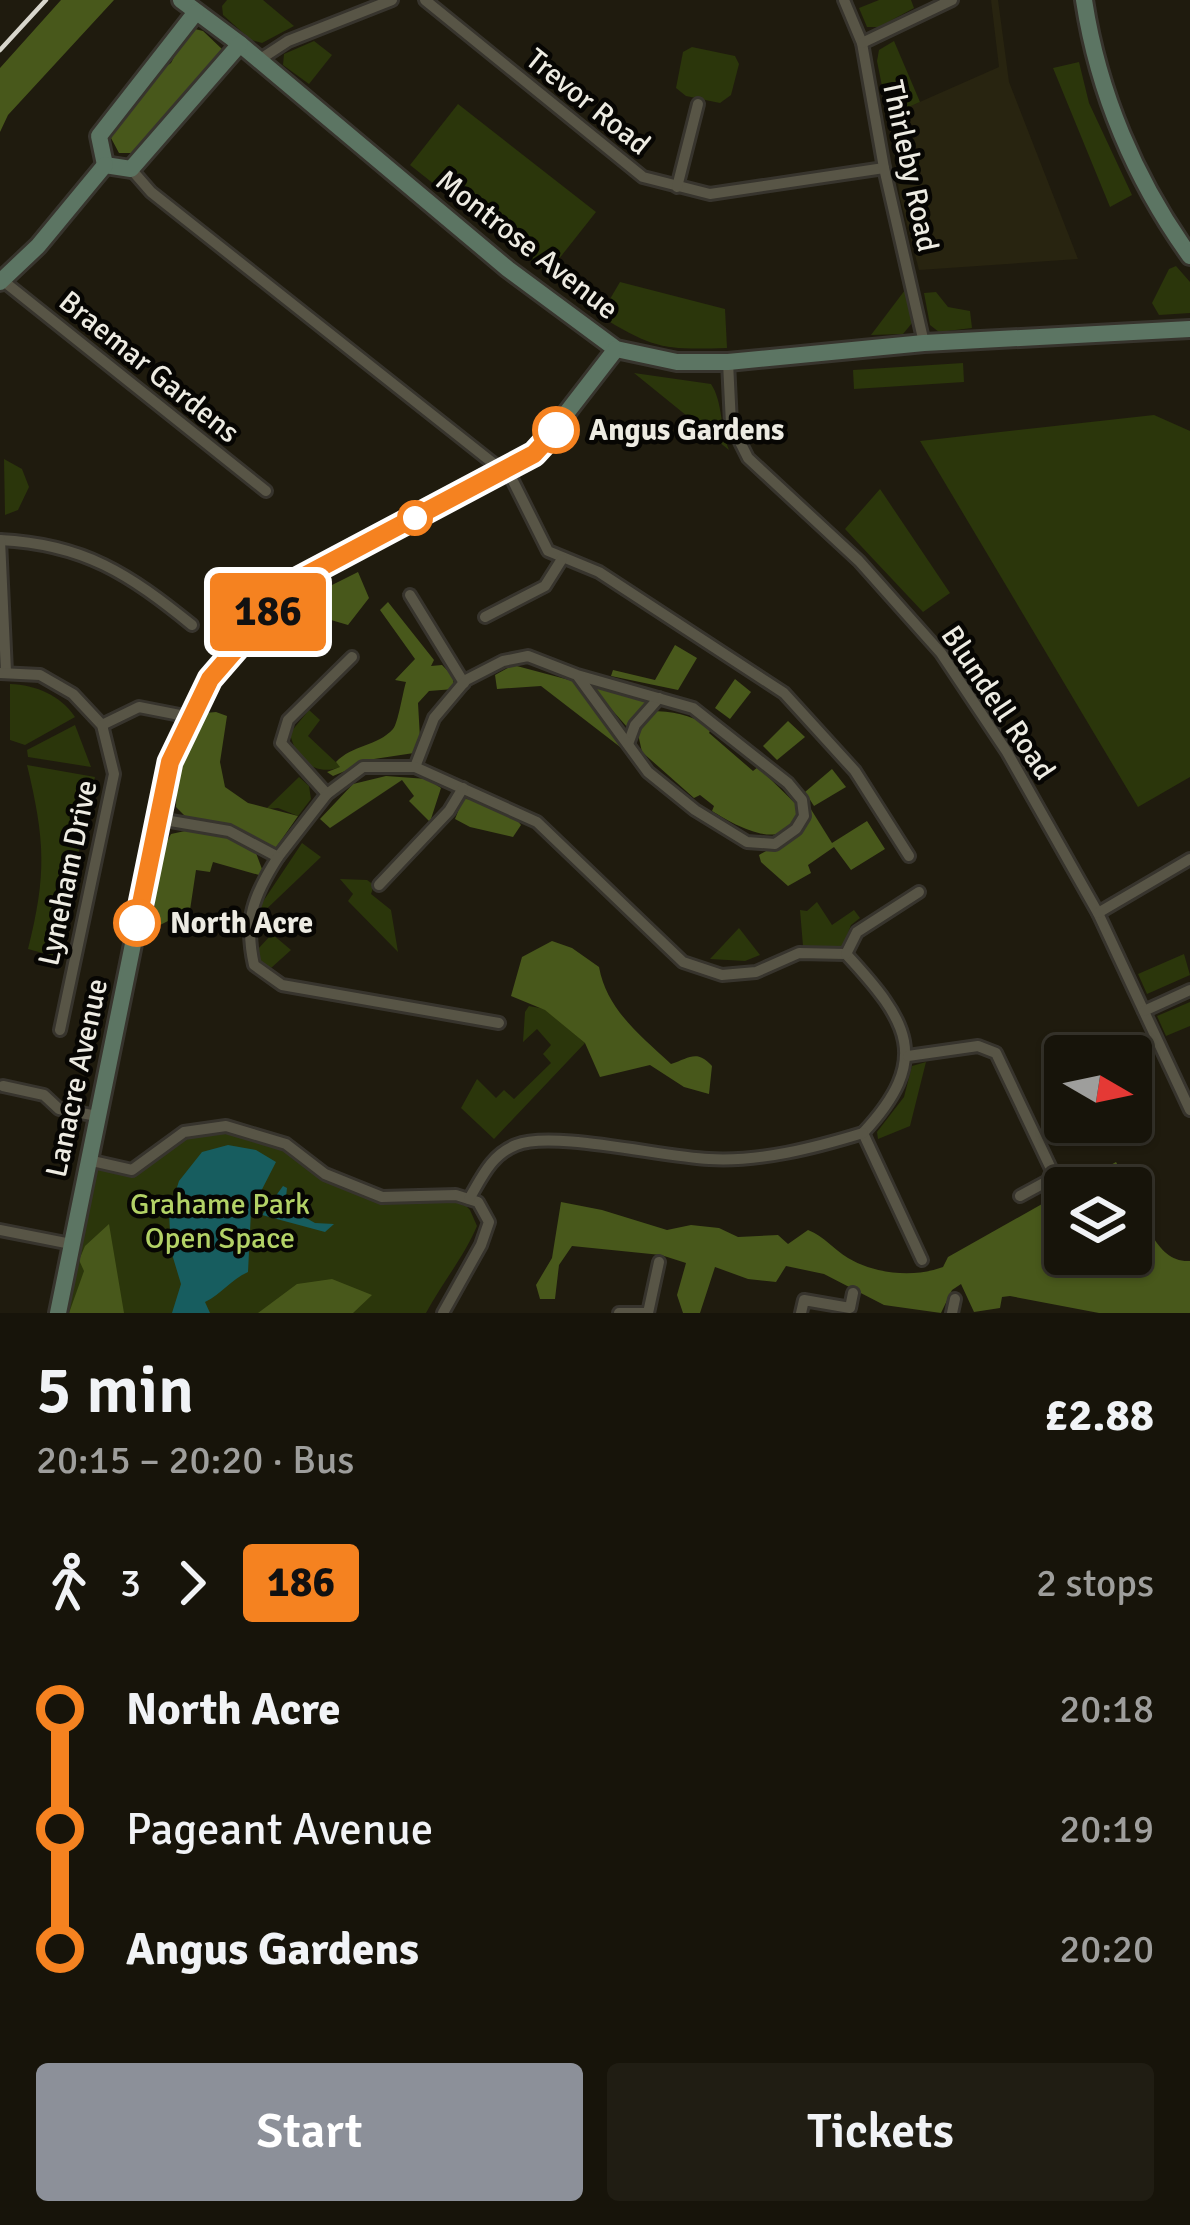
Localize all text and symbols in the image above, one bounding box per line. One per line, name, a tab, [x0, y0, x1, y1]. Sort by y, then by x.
street label: Trevor Road	[518, 41, 658, 163]
street label: Thirleby Road	[874, 77, 946, 255]
street label: Montrose Avenue	[428, 162, 626, 328]
street label: Braemar Gardens	[51, 283, 247, 451]
marker: Angus Gardens	[534, 408, 578, 452]
place label: Angus Gardens	[589, 412, 784, 449]
unlabelled marker	[399, 502, 431, 534]
line badge: 186	[199, 573, 337, 651]
text: 186	[234, 586, 302, 637]
street label: Blundell Road	[933, 619, 1063, 787]
street label: Lyneham Drive	[30, 777, 106, 969]
marker: North Acre	[115, 901, 159, 945]
place label: North Acre	[170, 905, 313, 942]
street label: Lanacre Avenue	[38, 975, 116, 1181]
north arrow	[1044, 1035, 1152, 1143]
map controls	[1044, 1035, 1152, 1275]
button: layers	[1044, 1167, 1152, 1275]
park label: Grahame Park Open Space	[130, 1186, 310, 1257]
text: 5 min	[36, 1350, 194, 1431]
text: £2.88	[1044, 1388, 1154, 1443]
text: 20:15 – 20:20 · Bus	[36, 1436, 354, 1484]
icon: walk	[36, 1550, 102, 1616]
icon: forward	[159, 1550, 225, 1616]
text: 186	[267, 1557, 335, 1608]
text: 3	[120, 1559, 141, 1607]
text: 2 stops	[1036, 1559, 1154, 1607]
text: North Acre	[126, 1682, 341, 1737]
text: 20:18	[1059, 1685, 1154, 1733]
text: Pageant Avenue	[126, 1802, 433, 1857]
text: 20:19	[1059, 1805, 1154, 1853]
text: Angus Gardens	[126, 1922, 419, 1977]
text: 20:20	[1059, 1925, 1154, 1973]
button: Start	[36, 2063, 583, 2201]
button: Tickets	[607, 2063, 1154, 2201]

